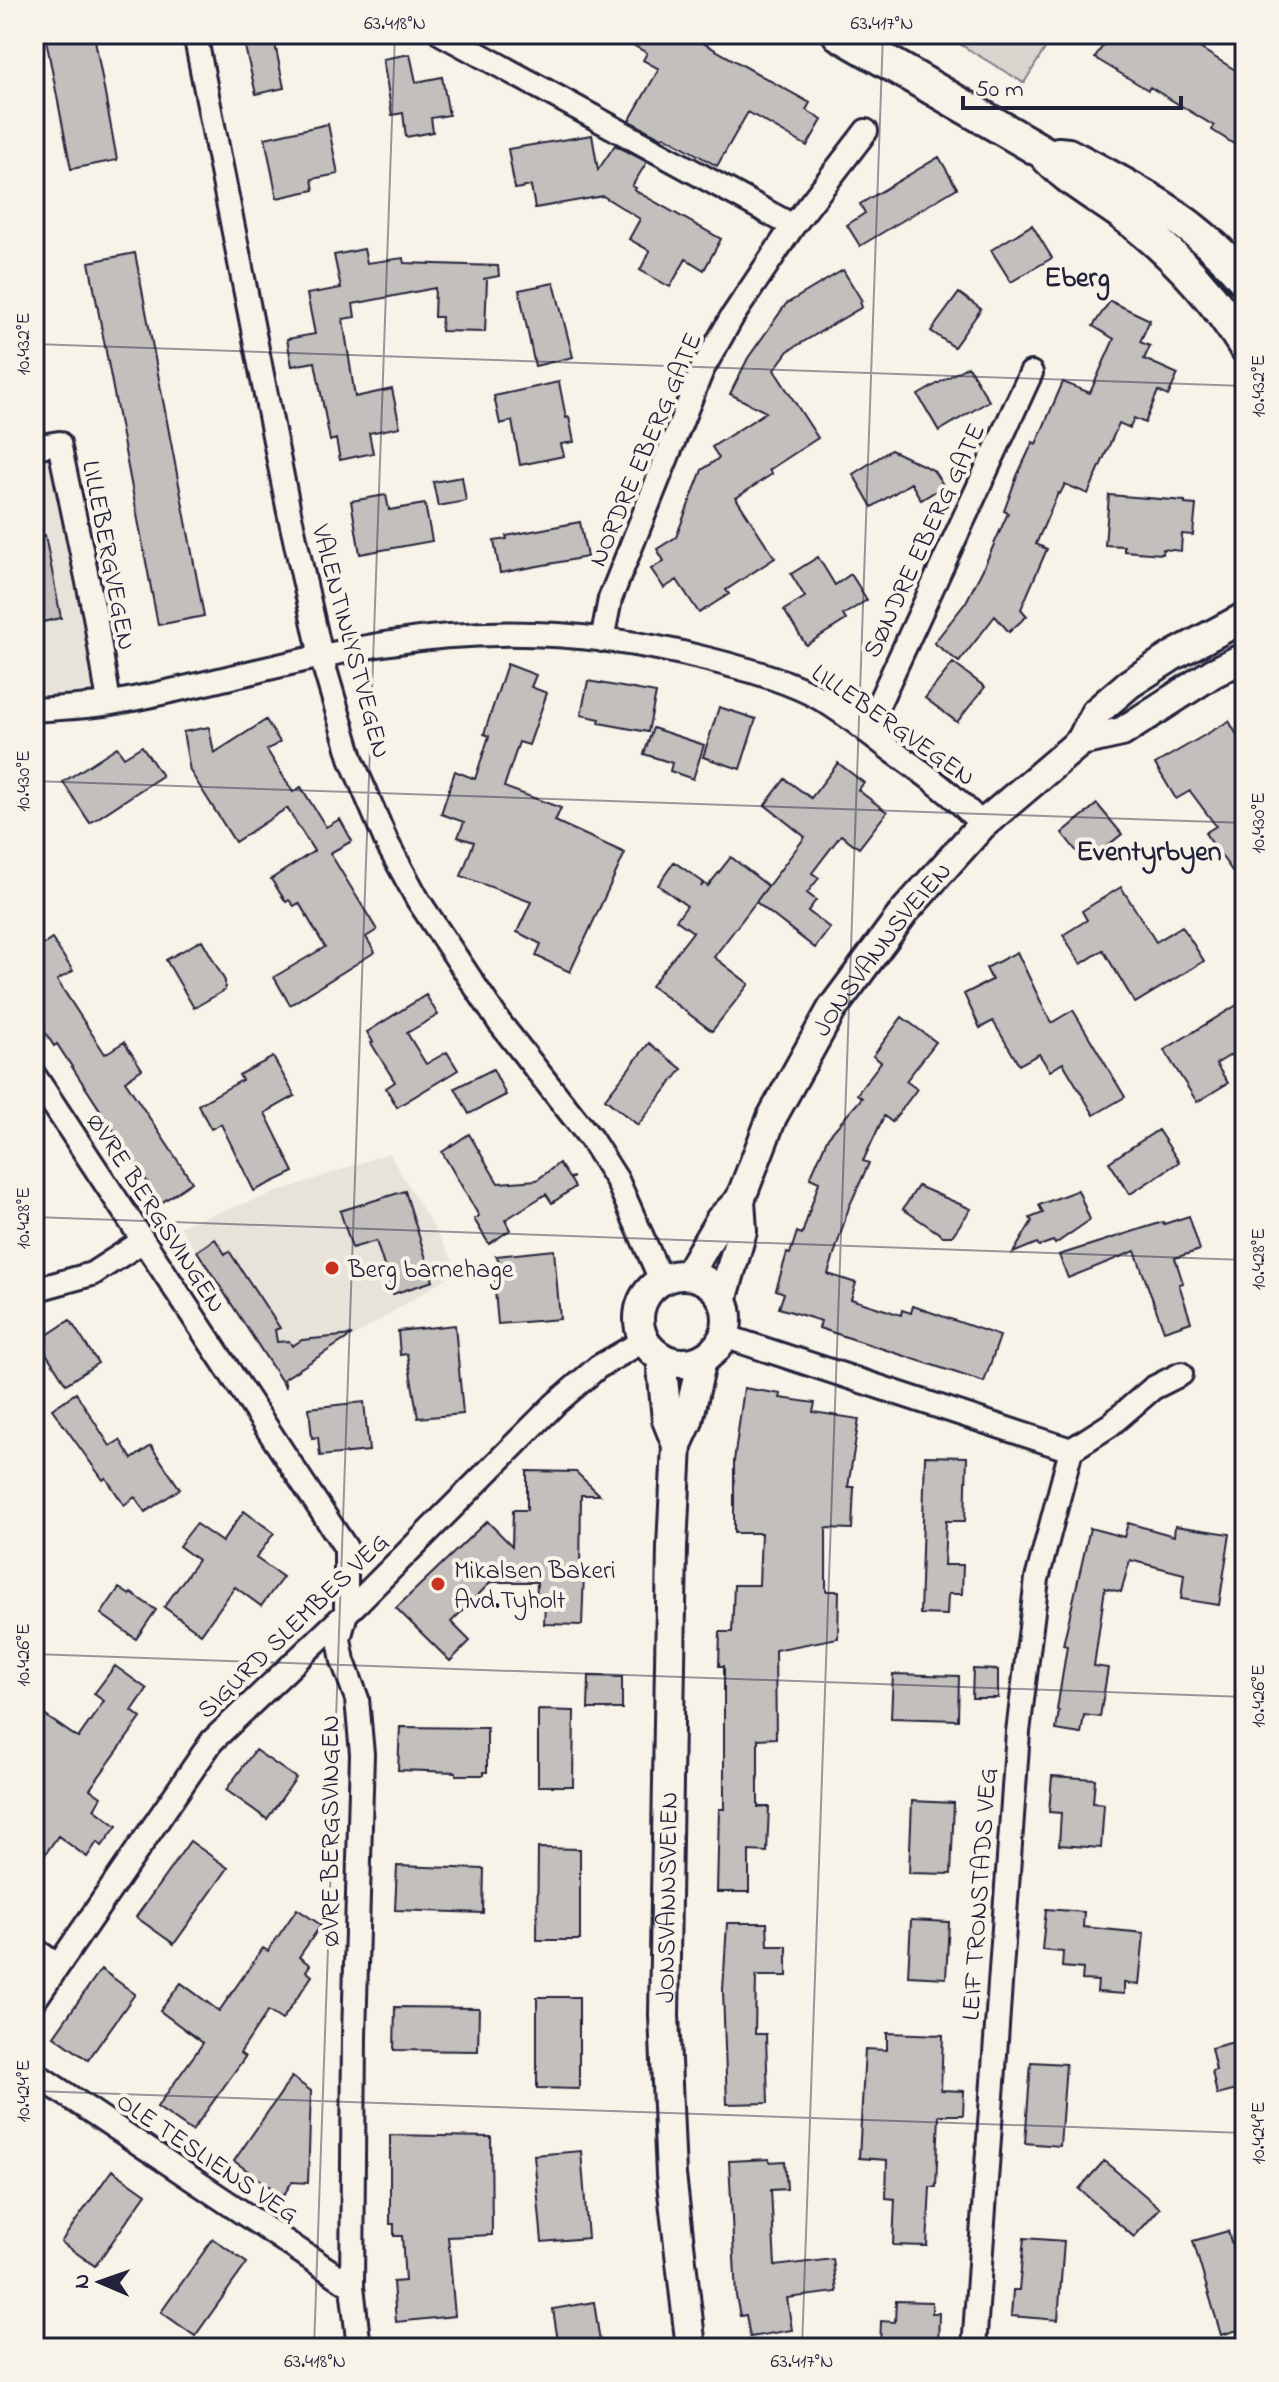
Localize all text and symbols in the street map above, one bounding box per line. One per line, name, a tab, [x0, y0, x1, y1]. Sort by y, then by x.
text: 63.418°N	[364, 10, 426, 39]
text: 63.417°N	[851, 10, 913, 39]
scale bar	[963, 60, 1181, 110]
text: 50 m	[975, 73, 1024, 108]
district label: Eberg	[1044, 259, 1110, 301]
text: 10.432°E	[10, 313, 39, 376]
street label: NORDRE EBERG GATE	[580, 327, 713, 573]
text: 10.432°E	[1245, 355, 1274, 418]
street label: SØNDRE EBERG GATE	[855, 418, 997, 665]
street label: LILLEBERGVEGEN	[70, 457, 144, 654]
street label: VALENTINLYSTVEGEN	[299, 520, 399, 763]
street label: LILLEBERGVEGEN	[803, 656, 982, 797]
text: 10.430°E	[10, 750, 39, 812]
text: 10.430°E	[1245, 792, 1274, 854]
district label: Eventyrbyen	[1076, 833, 1222, 874]
street label: JONSVANNSVEIEN	[804, 855, 962, 1044]
street label: ØVRE BERGSVINGEN	[75, 1106, 234, 1321]
text: 10.428°E	[10, 1187, 39, 1249]
text: 10.428°E	[1245, 1228, 1274, 1290]
place label: Berg barnehage	[347, 1252, 514, 1290]
marker: Berg barnehage	[323, 1259, 341, 1277]
street label: SIGURD SLEMBES VEG	[190, 1525, 399, 1729]
place label: Mikalsen Bakeri Avd.Tyholt	[454, 1553, 616, 1621]
marker: Mikalsen Bakeri Avd.Tyholt	[429, 1575, 447, 1593]
text: 10.426°E	[10, 1623, 39, 1687]
text: 10.426°E	[1245, 1664, 1274, 1728]
street label: ØVRE BERGSVINGEN	[313, 1715, 351, 1947]
street label: LEIF TRONSTADS VEG	[953, 1767, 1009, 2022]
street label: JONSVANNSVEIEN	[648, 1791, 690, 2003]
text: 10.424°E	[10, 2060, 39, 2122]
street label: OLE TESLIENS VEG	[107, 2084, 305, 2235]
text: 10.424°E	[1245, 2102, 1274, 2164]
north arrow	[60, 2242, 140, 2322]
text: N	[67, 2273, 99, 2289]
text: 63.418°N	[284, 2348, 346, 2377]
text: 63.417°N	[771, 2348, 833, 2377]

